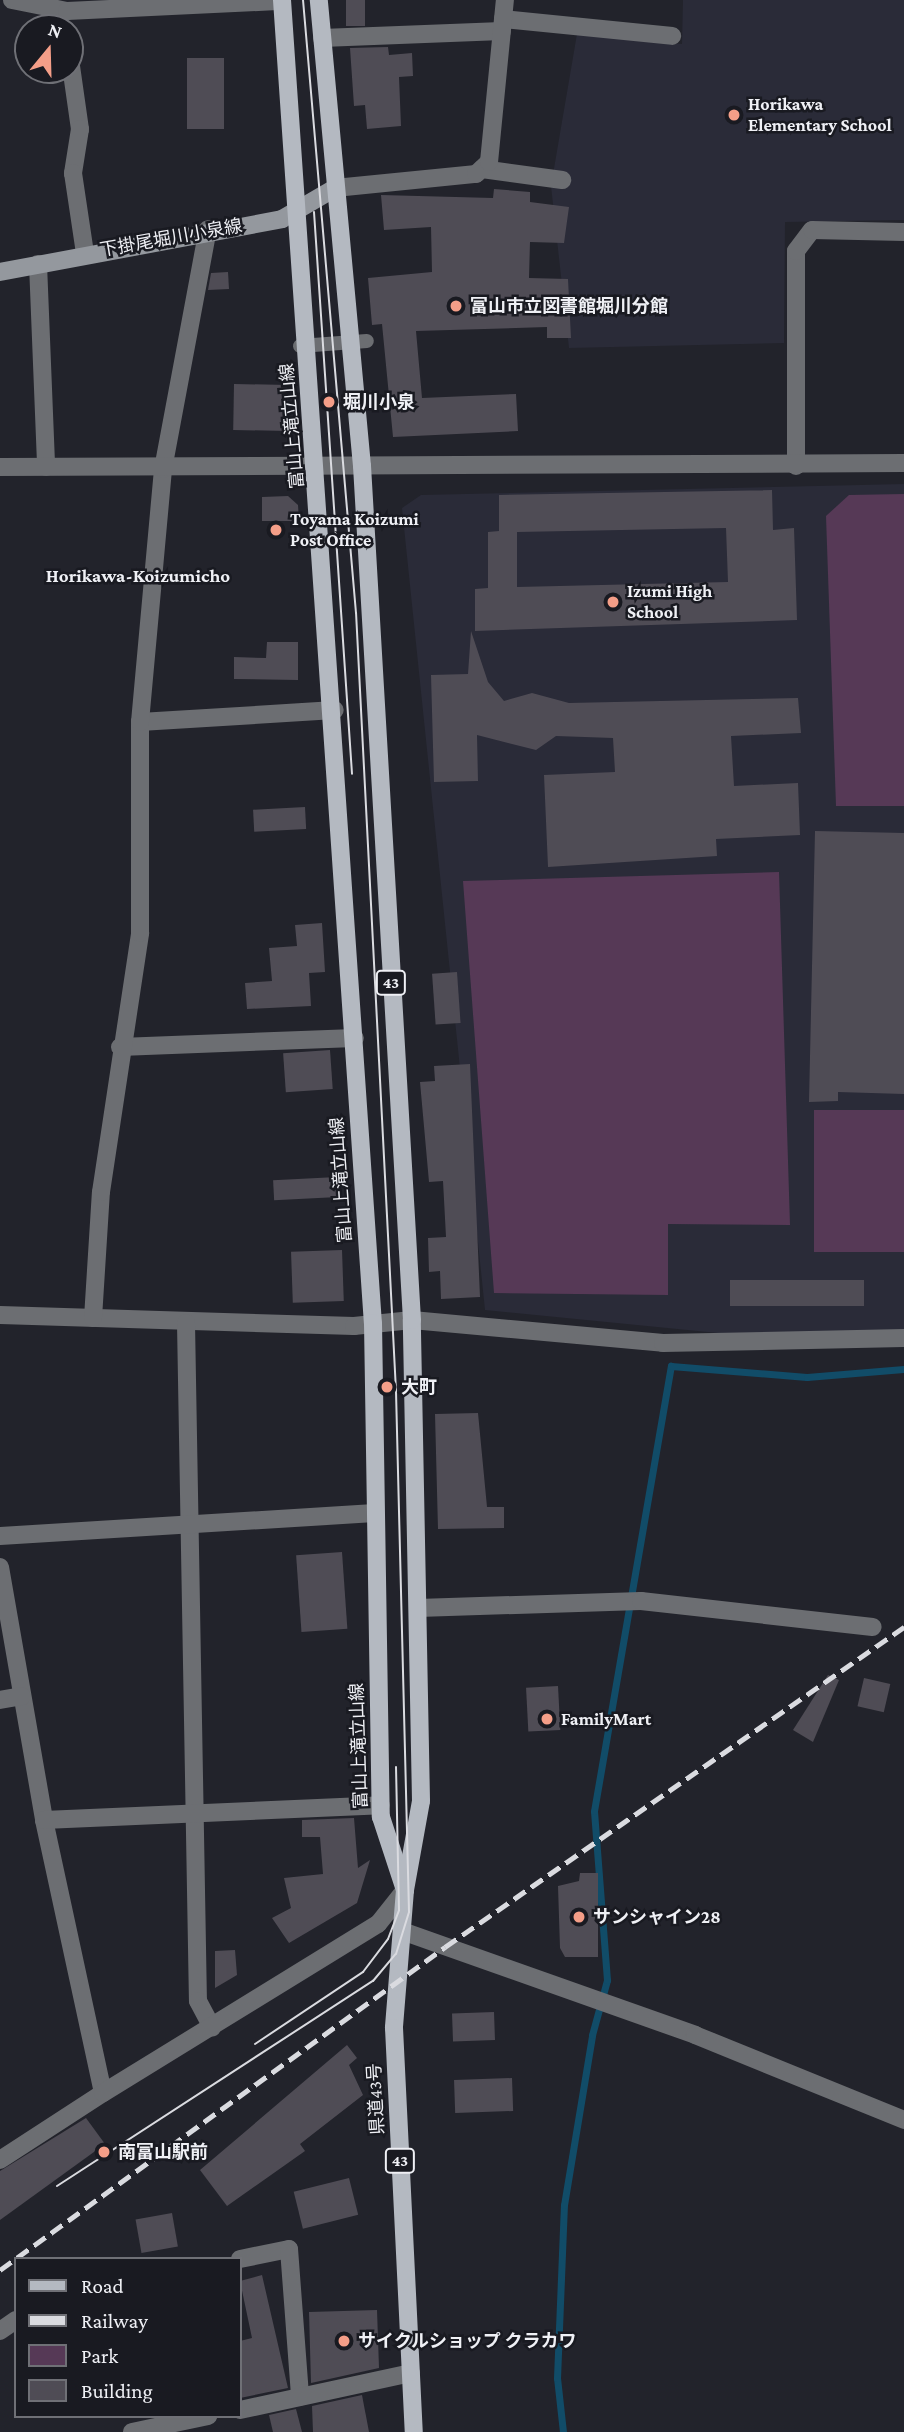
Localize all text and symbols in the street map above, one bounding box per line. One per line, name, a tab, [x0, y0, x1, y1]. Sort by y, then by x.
north arrow	[14, 14, 84, 84]
text: N	[46, 19, 65, 43]
place label: Horikawa Elementary School	[748, 94, 892, 136]
marker: Horikawa Elementary School	[726, 107, 742, 123]
street label: 下掛尾堀川小泉線	[98, 215, 244, 261]
place label: 富山市立図書館堀川分館	[470, 295, 668, 317]
marker: 富山市立図書館堀川分館	[448, 298, 464, 314]
street label: 富山上滝立山線	[276, 362, 308, 490]
place label: 堀川小泉	[343, 391, 415, 413]
marker: 堀川小泉	[321, 394, 337, 410]
place label: Toyama Koizumi Post Office	[290, 509, 419, 552]
marker: Toyama Koizumi Post Office	[268, 522, 284, 538]
district label: Horikawa-Koizumicho	[46, 565, 230, 587]
place label: Izumi High School	[627, 581, 712, 624]
marker: Izumi High School	[605, 594, 621, 610]
road number: 43	[375, 970, 407, 995]
street label: 富山上滝立山線	[326, 1116, 356, 1244]
place label: 大町	[401, 1376, 437, 1398]
marker: 大町	[379, 1379, 395, 1395]
street label: 富山上滝立山線	[346, 1683, 372, 1809]
place label: FamilyMart	[561, 1708, 651, 1730]
marker: FamilyMart	[539, 1711, 555, 1727]
place label: サンシャイン28	[593, 1906, 721, 1928]
marker: サンシャイン28	[571, 1909, 587, 1925]
street label: 県道43号	[363, 2063, 389, 2135]
place label: 南富山駅前	[118, 2141, 208, 2163]
marker: 南富山駅前	[96, 2144, 112, 2160]
road number: 43	[384, 2148, 416, 2174]
legend	[14, 2257, 242, 2418]
text: Road	[81, 2274, 124, 2298]
text: Railway	[81, 2309, 148, 2333]
place label: サイクルショップ クラカワ	[358, 2330, 577, 2352]
marker: サイクルショップ クラカワ	[336, 2333, 352, 2349]
text: Park	[81, 2344, 118, 2368]
text: Building	[81, 2379, 153, 2403]

